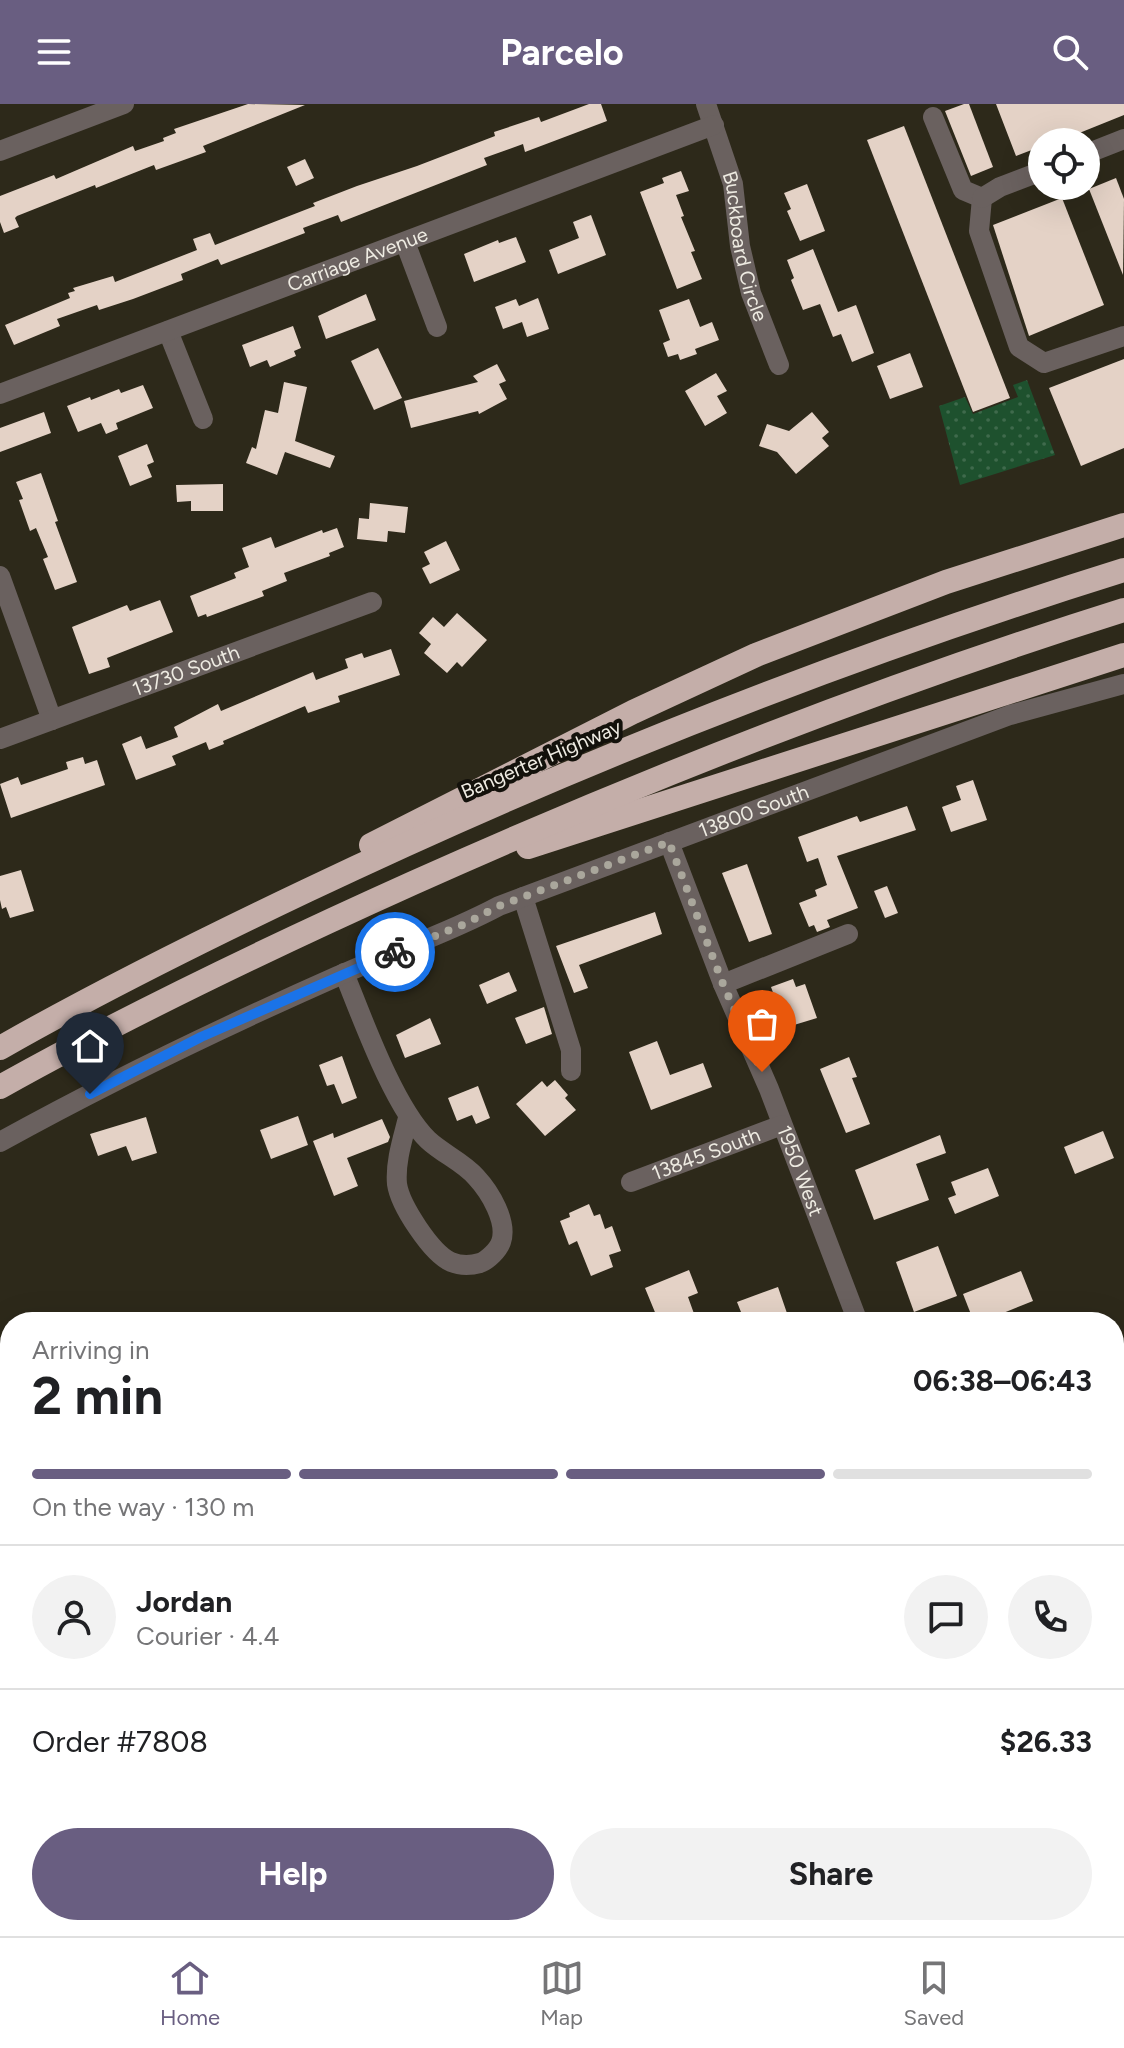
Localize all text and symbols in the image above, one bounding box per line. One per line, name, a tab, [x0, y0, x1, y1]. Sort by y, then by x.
icon: menu	[32, 30, 76, 74]
icon: search	[1048, 30, 1092, 74]
text: Parcelo	[500, 31, 624, 74]
map controls	[1028, 128, 1100, 200]
button: locate	[1028, 128, 1100, 200]
street label: Buckboard Circle	[718, 168, 773, 325]
street label: Carriage Avenue	[284, 222, 431, 297]
street label: 13730 South	[129, 640, 243, 701]
street label: Bangerter Highway	[457, 714, 625, 804]
street label: 13800 South	[695, 779, 812, 842]
courier	[355, 912, 435, 992]
icon: bike	[373, 930, 417, 974]
pin	[728, 990, 796, 1072]
icon: bag	[740, 1002, 784, 1046]
pin	[56, 1012, 124, 1094]
icon: home	[68, 1024, 112, 1068]
street label: 13845 South	[648, 1122, 763, 1185]
street label: 1950 West	[772, 1122, 828, 1219]
text: Arriving in	[32, 1334, 150, 1366]
text: 06:38–06:43	[913, 1362, 1092, 1399]
text: 2 min	[32, 1365, 163, 1427]
text: On the way · 130 m	[32, 1491, 254, 1523]
button: person	[32, 1575, 116, 1659]
button: chat	[904, 1575, 988, 1659]
button: phone	[1008, 1575, 1092, 1659]
text: Jordan	[136, 1583, 232, 1620]
text: Courier · 4.4	[136, 1620, 279, 1652]
text: Order #7808	[32, 1723, 208, 1760]
text: $26.33	[1000, 1723, 1092, 1760]
button: Help	[32, 1828, 554, 1920]
button: Share	[570, 1828, 1092, 1920]
tab: Home	[160, 1956, 220, 2031]
tab: Map	[540, 1956, 584, 2031]
tab: Saved	[903, 1956, 964, 2031]

